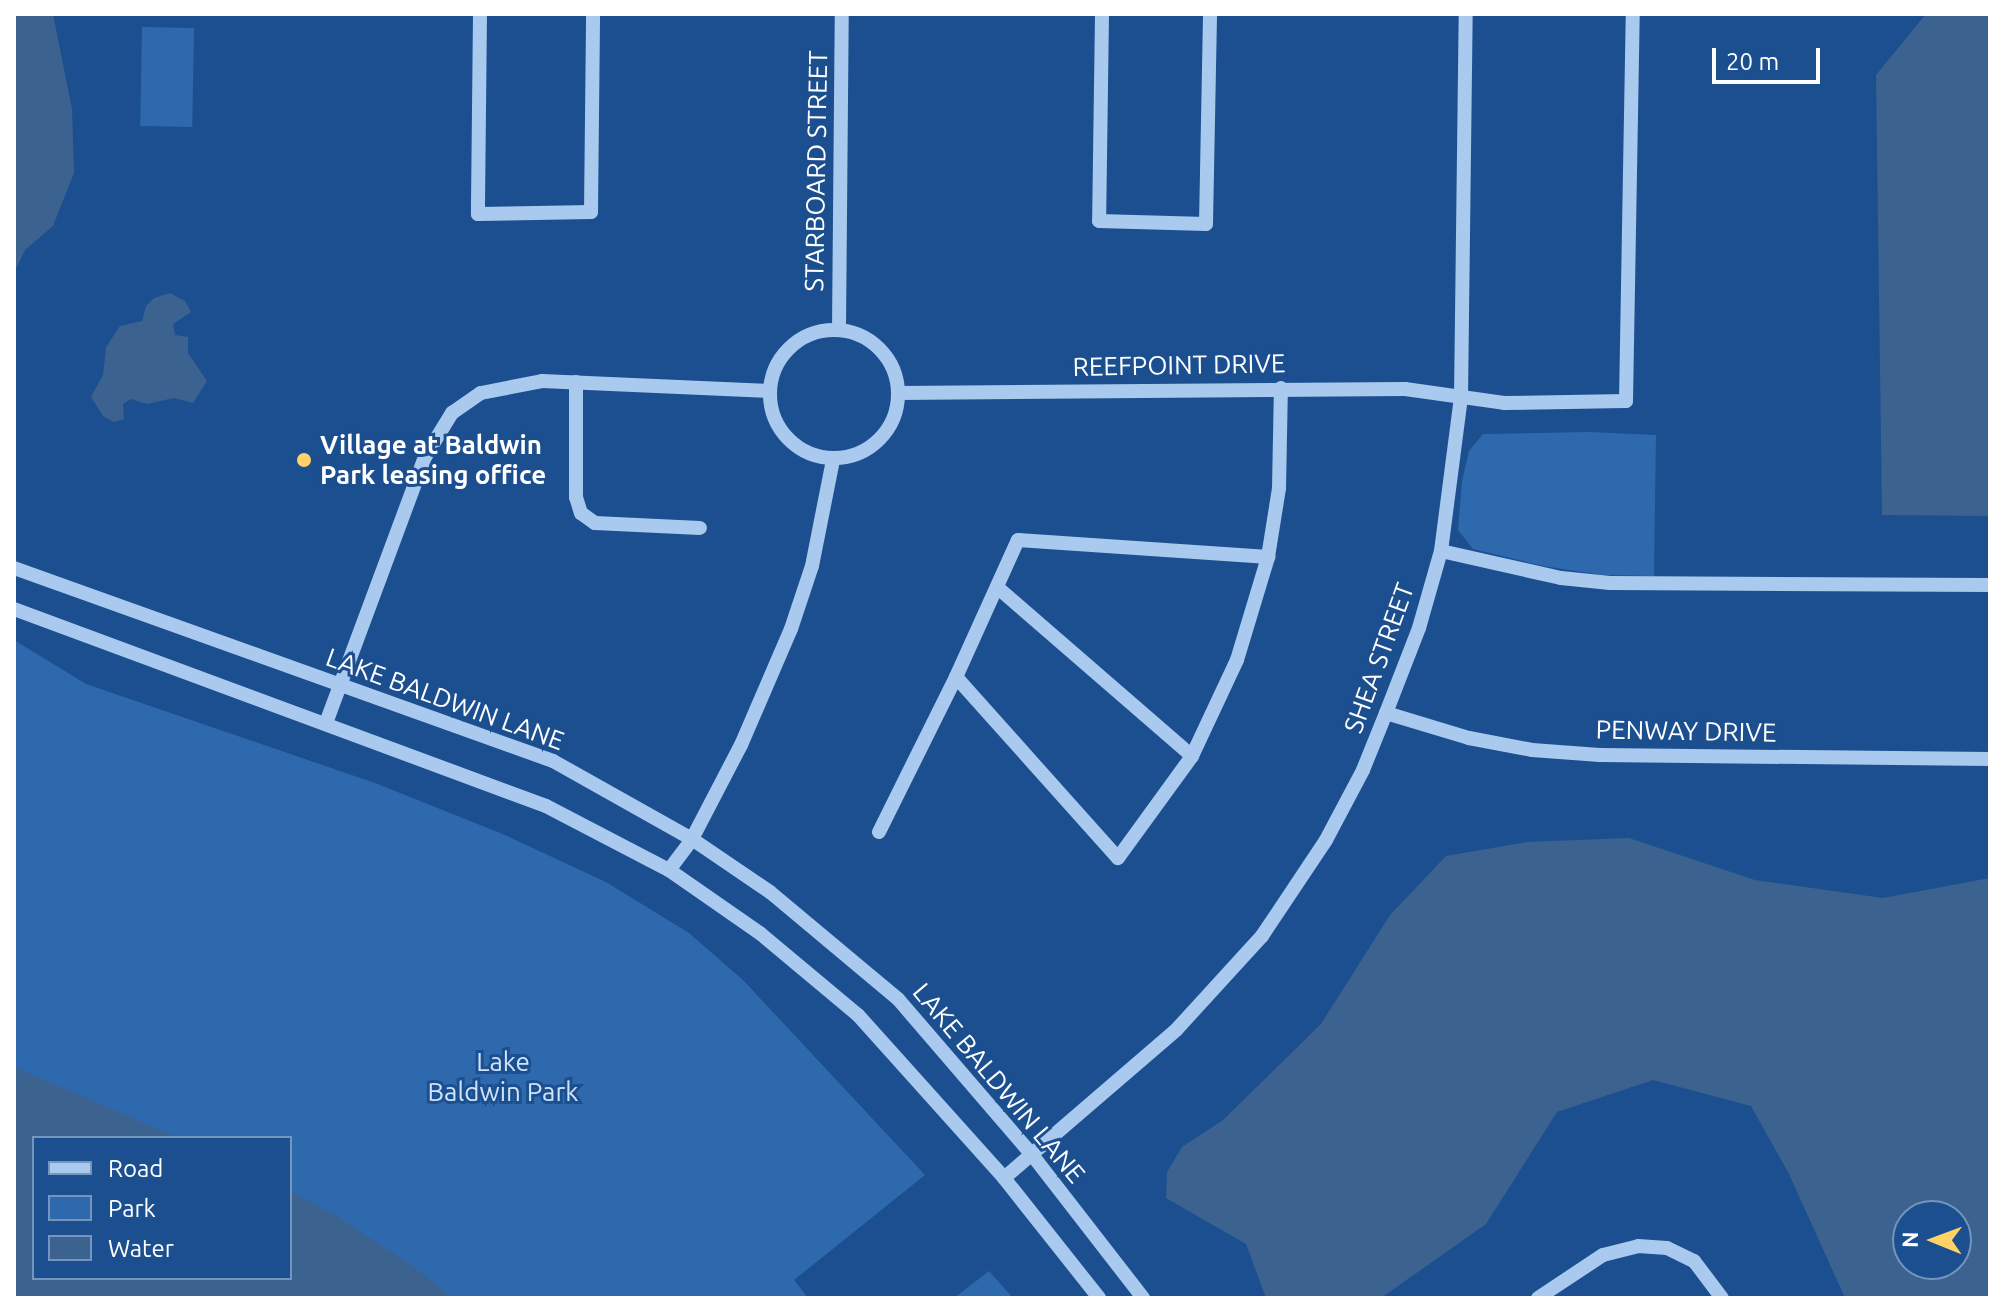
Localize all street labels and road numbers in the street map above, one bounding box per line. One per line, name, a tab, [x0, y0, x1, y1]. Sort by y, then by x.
street label: STARBOARD STREET	[798, 50, 834, 292]
street label: REEFPOINT DRIVE	[1072, 348, 1286, 382]
street label: SHEA STREET	[1337, 579, 1421, 737]
street label: LAKE BALDWIN LANE	[322, 641, 568, 757]
street label: PENWAY DRIVE	[1595, 714, 1777, 748]
street label: LAKE BALDWIN LANE	[906, 977, 1092, 1189]

